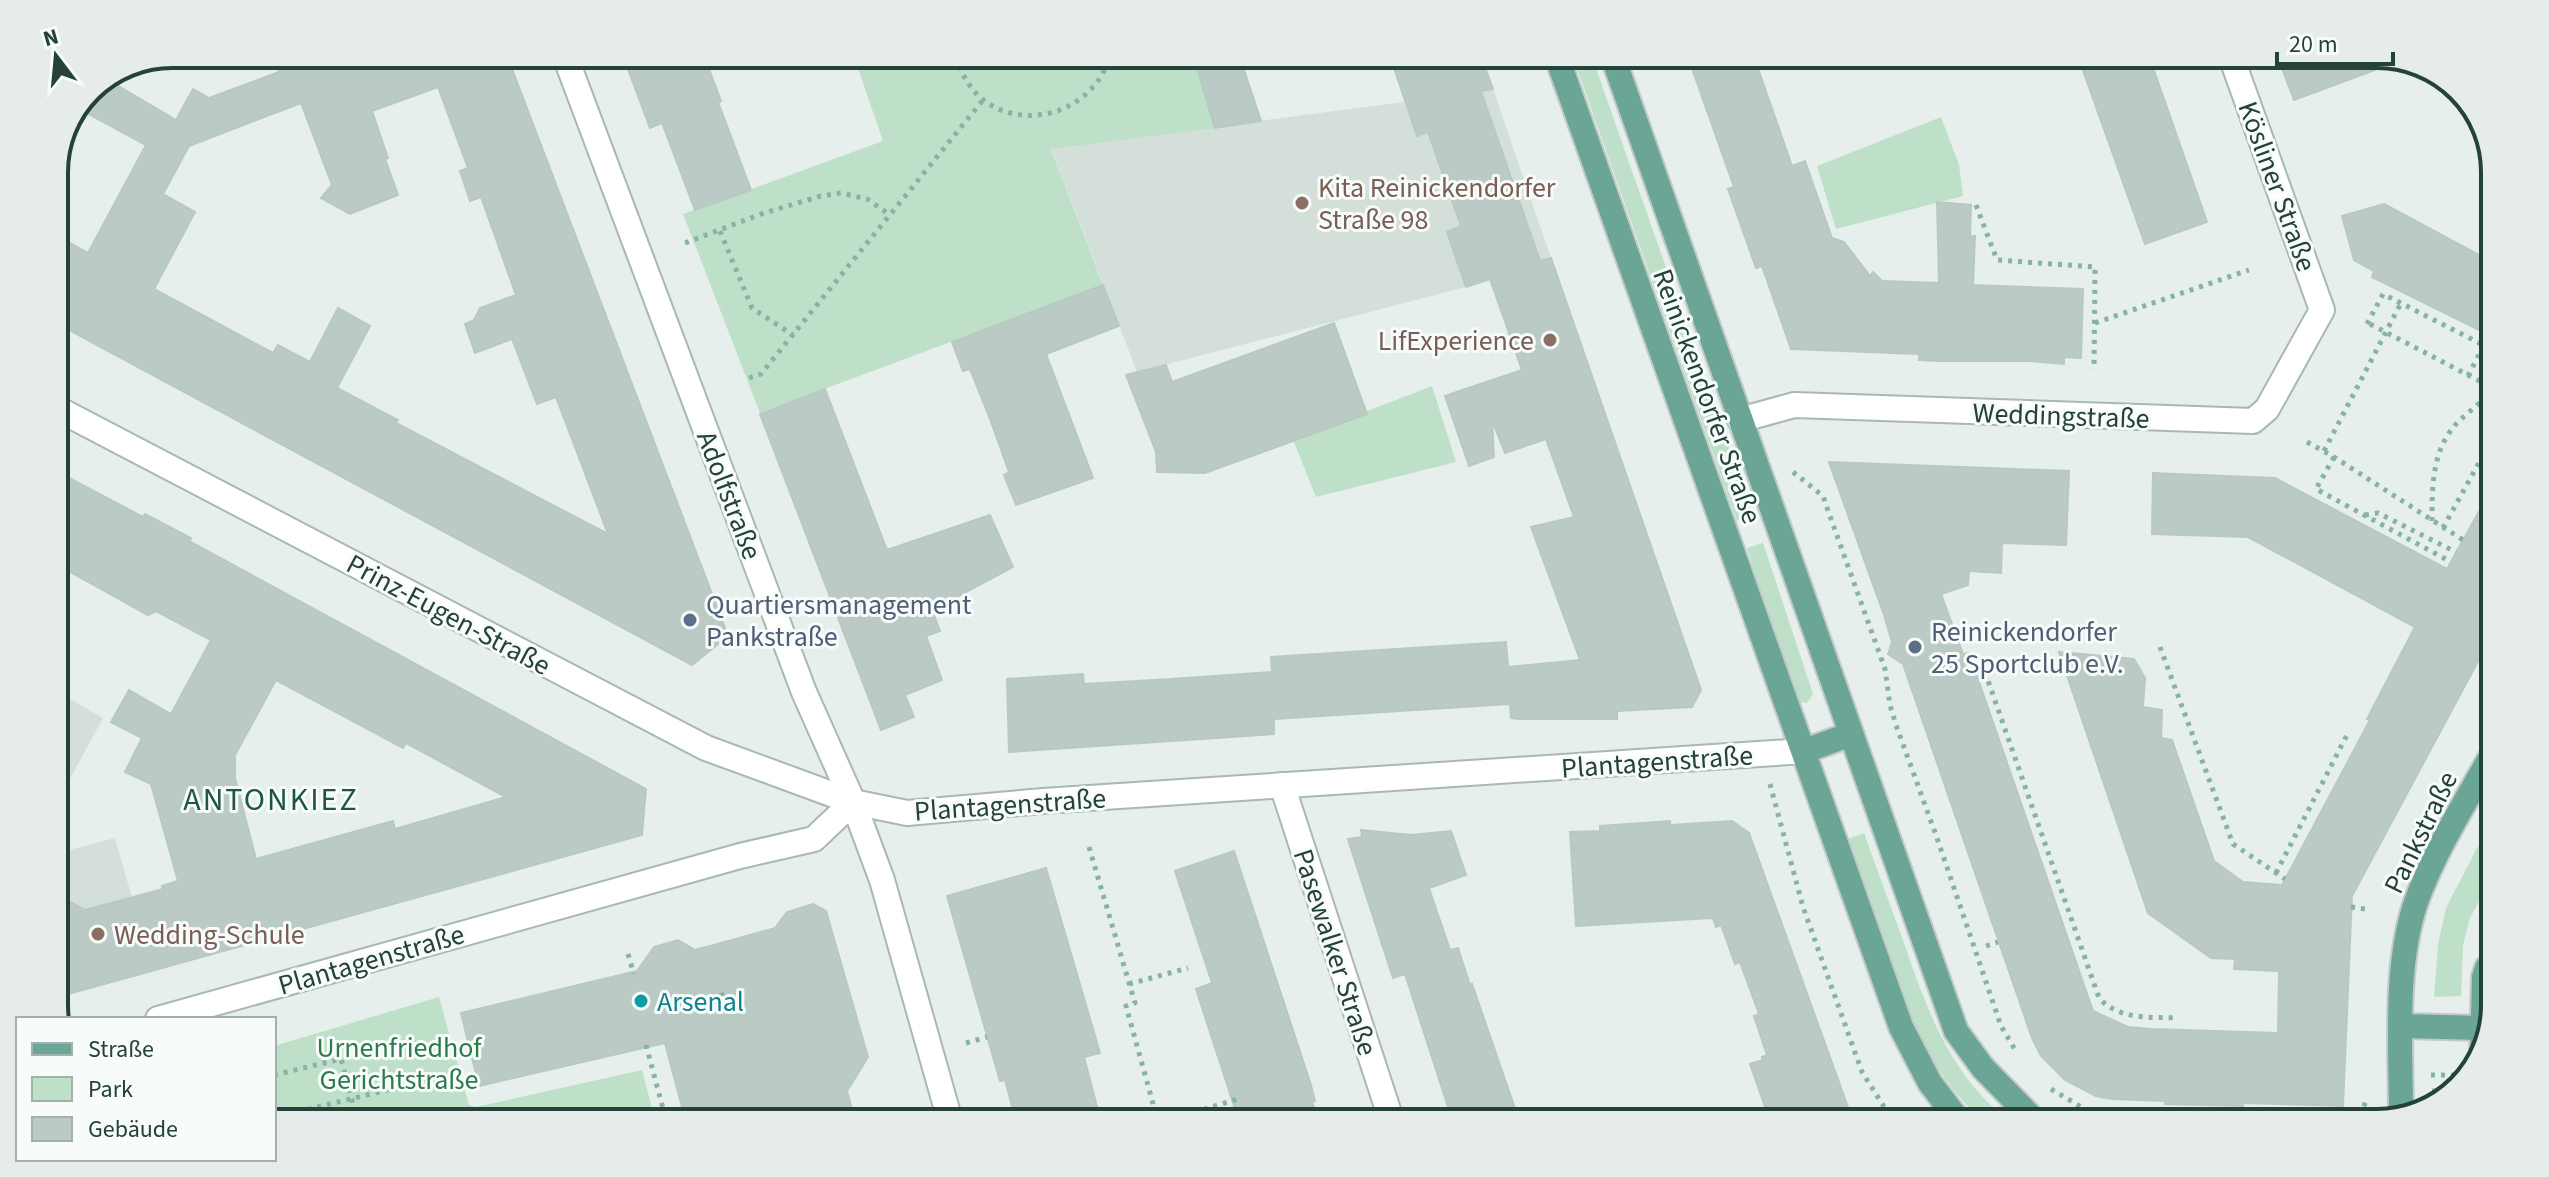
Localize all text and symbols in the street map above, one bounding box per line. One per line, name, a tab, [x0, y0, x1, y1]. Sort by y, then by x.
north arrow	[16, 16, 96, 96]
scale bar	[2277, 16, 2393, 66]
text: N	[39, 20, 62, 55]
text: 20 m	[2289, 27, 2338, 62]
street label: Kösliner Straße	[2228, 96, 2326, 277]
place label: Kita Reinickendorfer Straße 98	[1318, 168, 1556, 240]
marker: Kita Reinickendorfer Straße 98	[1293, 194, 1311, 212]
street label: Reinickendorfer Straße	[1642, 263, 1772, 529]
place label: LifExperience	[1378, 321, 1534, 361]
marker: LifExperience	[1541, 331, 1559, 349]
street label: Weddingstraße	[1972, 393, 2150, 439]
street label: Adolfstraße	[686, 425, 772, 566]
street label: Prinz-Eugen-Straße	[339, 544, 558, 686]
place label: Quartiersmanagement Pankstraße	[706, 585, 972, 657]
marker: Quartiersmanagement Pankstraße	[681, 611, 699, 629]
place label: Reinickendorfer 25 Sportclub e.V.	[1931, 612, 2124, 684]
marker: Reinickendorfer 25 Sportclub e.V.	[1906, 638, 1924, 656]
street label: Plantagenstraße	[1560, 735, 1754, 789]
street label: Pankstraße	[2374, 764, 2468, 900]
district label: ANTONKIEZ	[183, 777, 359, 823]
street label: Plantagenstraße	[913, 778, 1107, 832]
street label: Pasewalker Straße	[1283, 844, 1387, 1061]
street label: Plantagenstraße	[273, 914, 469, 1006]
place label: Wedding-Schule	[114, 915, 305, 955]
marker: Wedding-Schule	[89, 925, 107, 943]
place label: Arsenal	[657, 982, 744, 1022]
marker: Arsenal	[632, 992, 650, 1010]
legend	[16, 1017, 276, 1161]
park label: Urnenfriedhof Gerichtstraße	[316, 1028, 482, 1100]
text: Straße	[88, 1032, 154, 1067]
text: Park	[88, 1072, 133, 1107]
text: Gebäude	[88, 1112, 178, 1147]

